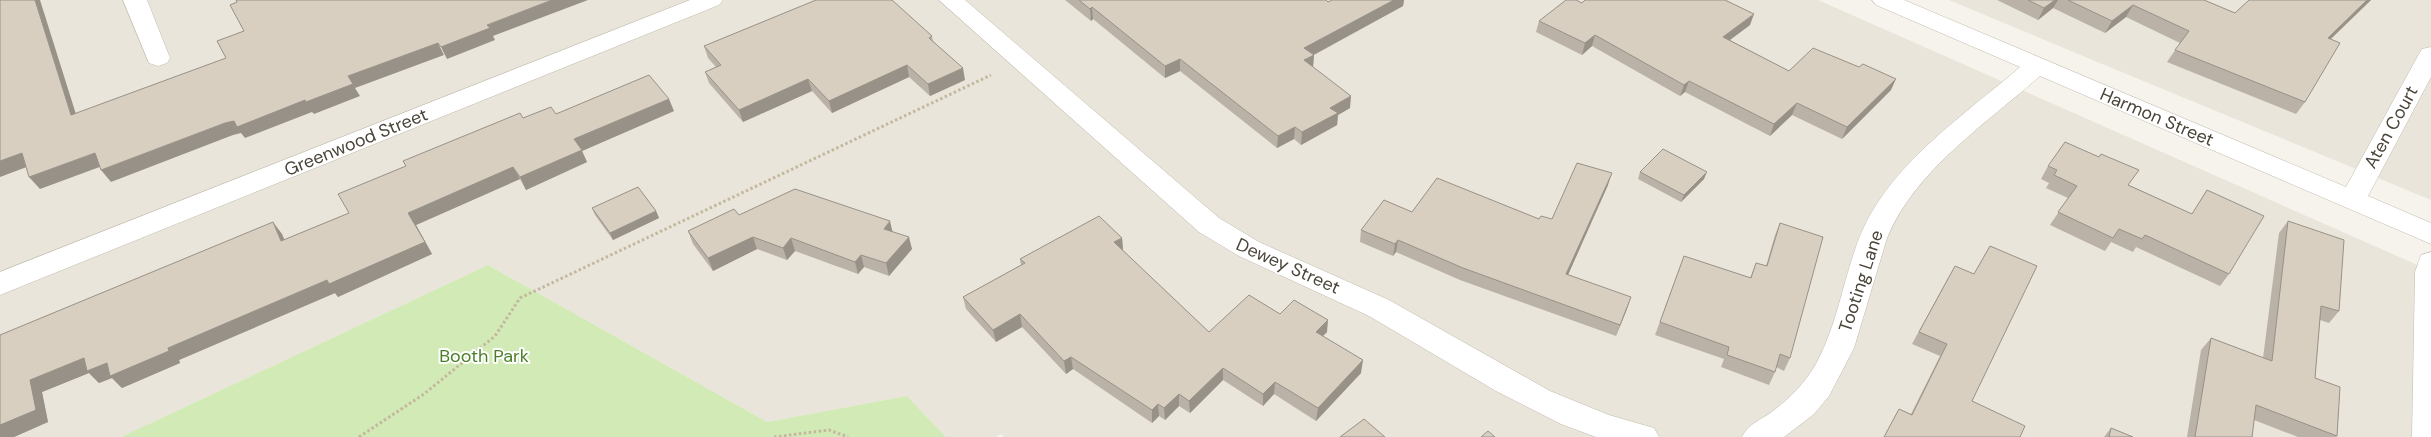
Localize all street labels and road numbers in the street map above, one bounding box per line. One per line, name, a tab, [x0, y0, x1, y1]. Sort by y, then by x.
street label: Aten Court	[2358, 81, 2424, 173]
street label: Harmon Street	[2096, 82, 2218, 152]
street label: Greenwood Street	[281, 102, 431, 182]
street label: Tooting Lane	[1833, 227, 1889, 335]
street label: Dewey Street	[1232, 232, 1344, 300]

